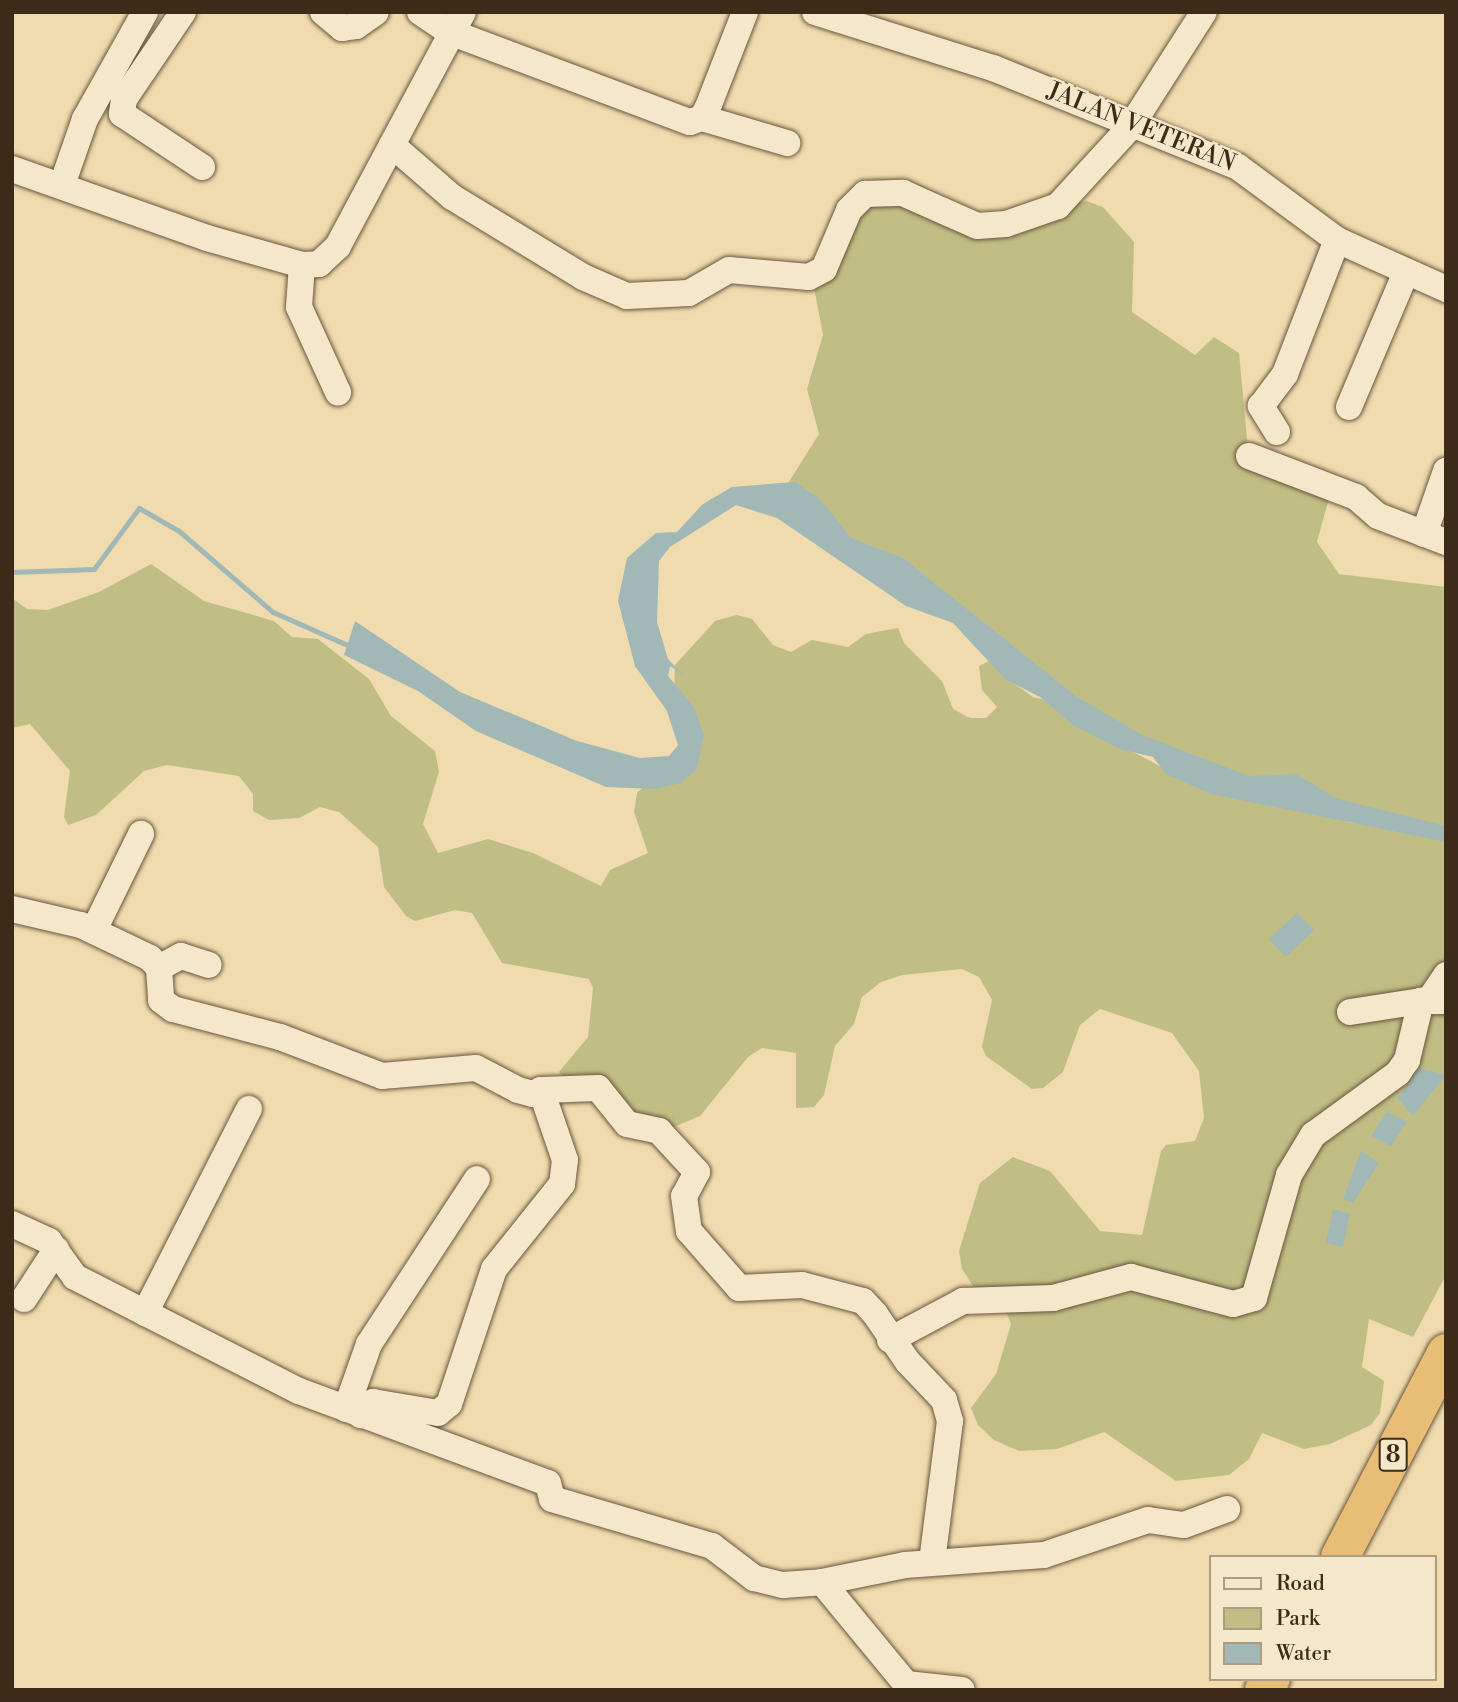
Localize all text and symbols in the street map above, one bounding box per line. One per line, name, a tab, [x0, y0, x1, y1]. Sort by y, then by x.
street label: JALAN VETERAN	[1043, 77, 1239, 179]
road number: 8	[1377, 1436, 1409, 1474]
legend	[1210, 1555, 1437, 1681]
text: Road	[1276, 1571, 1325, 1597]
text: Park	[1276, 1606, 1320, 1632]
text: Water	[1276, 1641, 1331, 1667]

